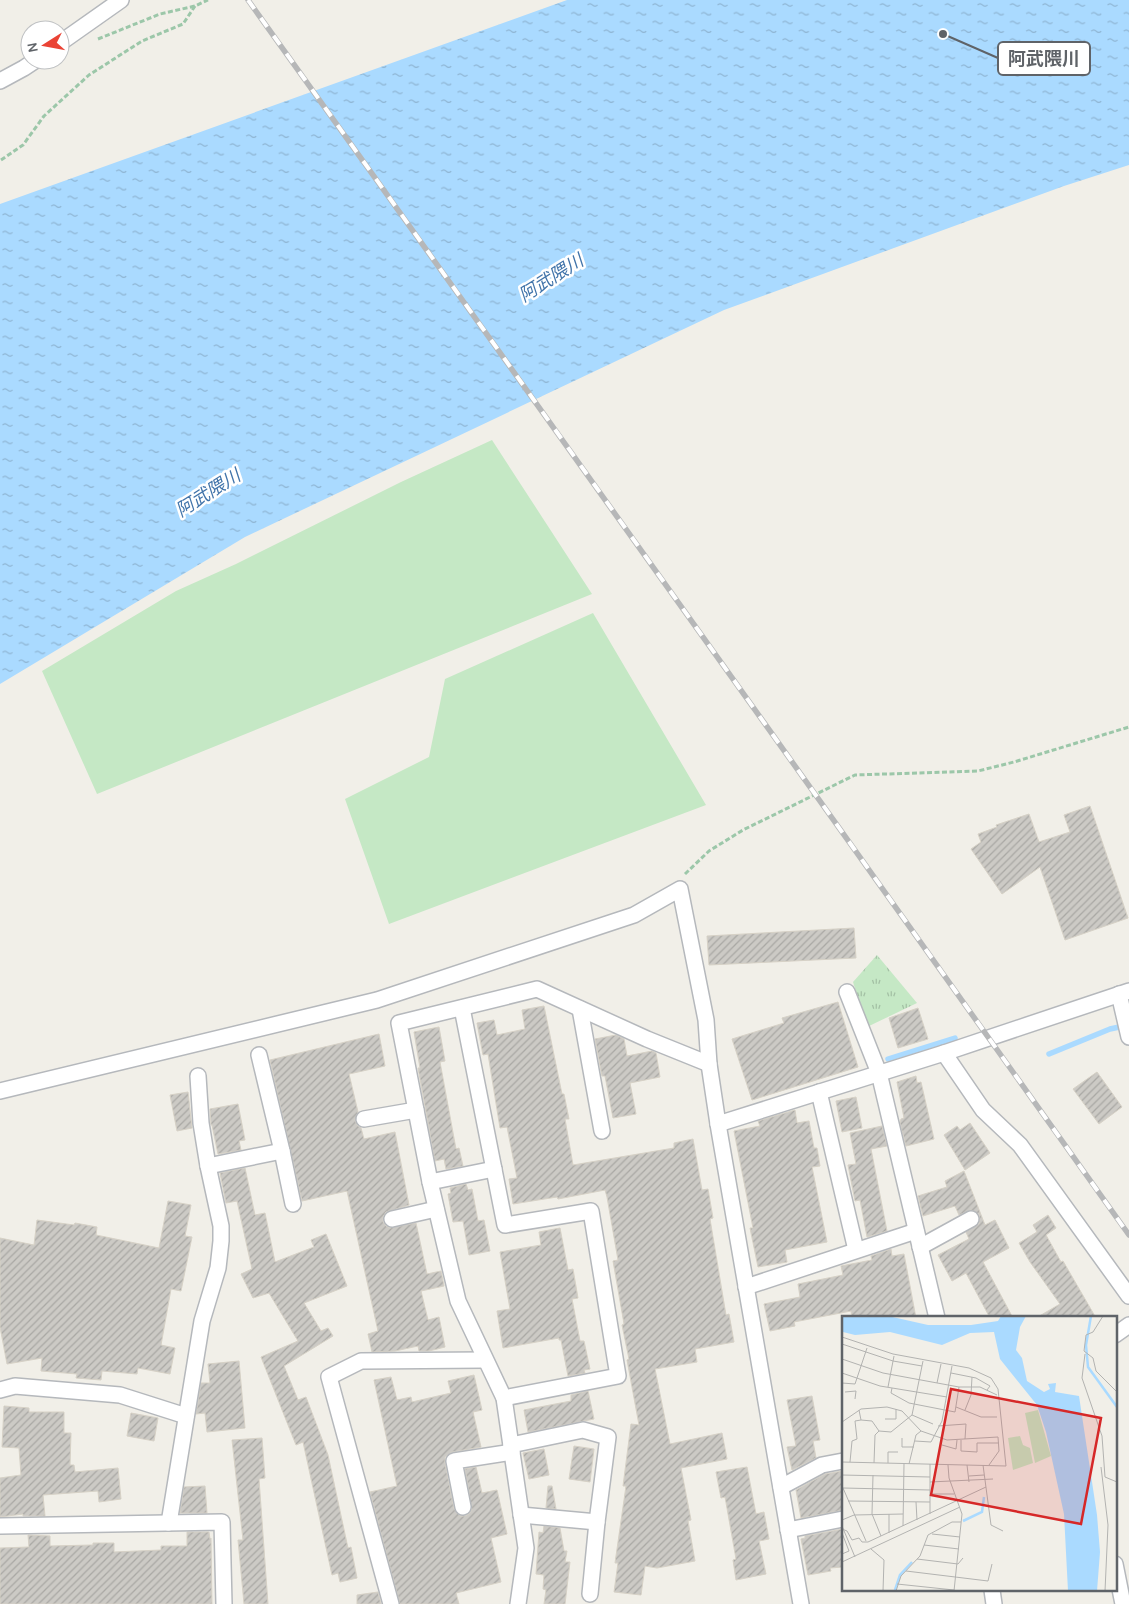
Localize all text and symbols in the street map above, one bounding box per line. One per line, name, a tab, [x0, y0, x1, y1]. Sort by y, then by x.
north arrow	[20, 20, 70, 70]
text: N	[23, 41, 42, 54]
callout: 阿武隈川	[998, 42, 1090, 75]
text: 阿武隈川	[1008, 48, 1080, 70]
water label: 阿武隈川	[515, 249, 589, 306]
water label: 阿武隈川	[172, 464, 246, 521]
inset map	[842, 1316, 1116, 1592]

